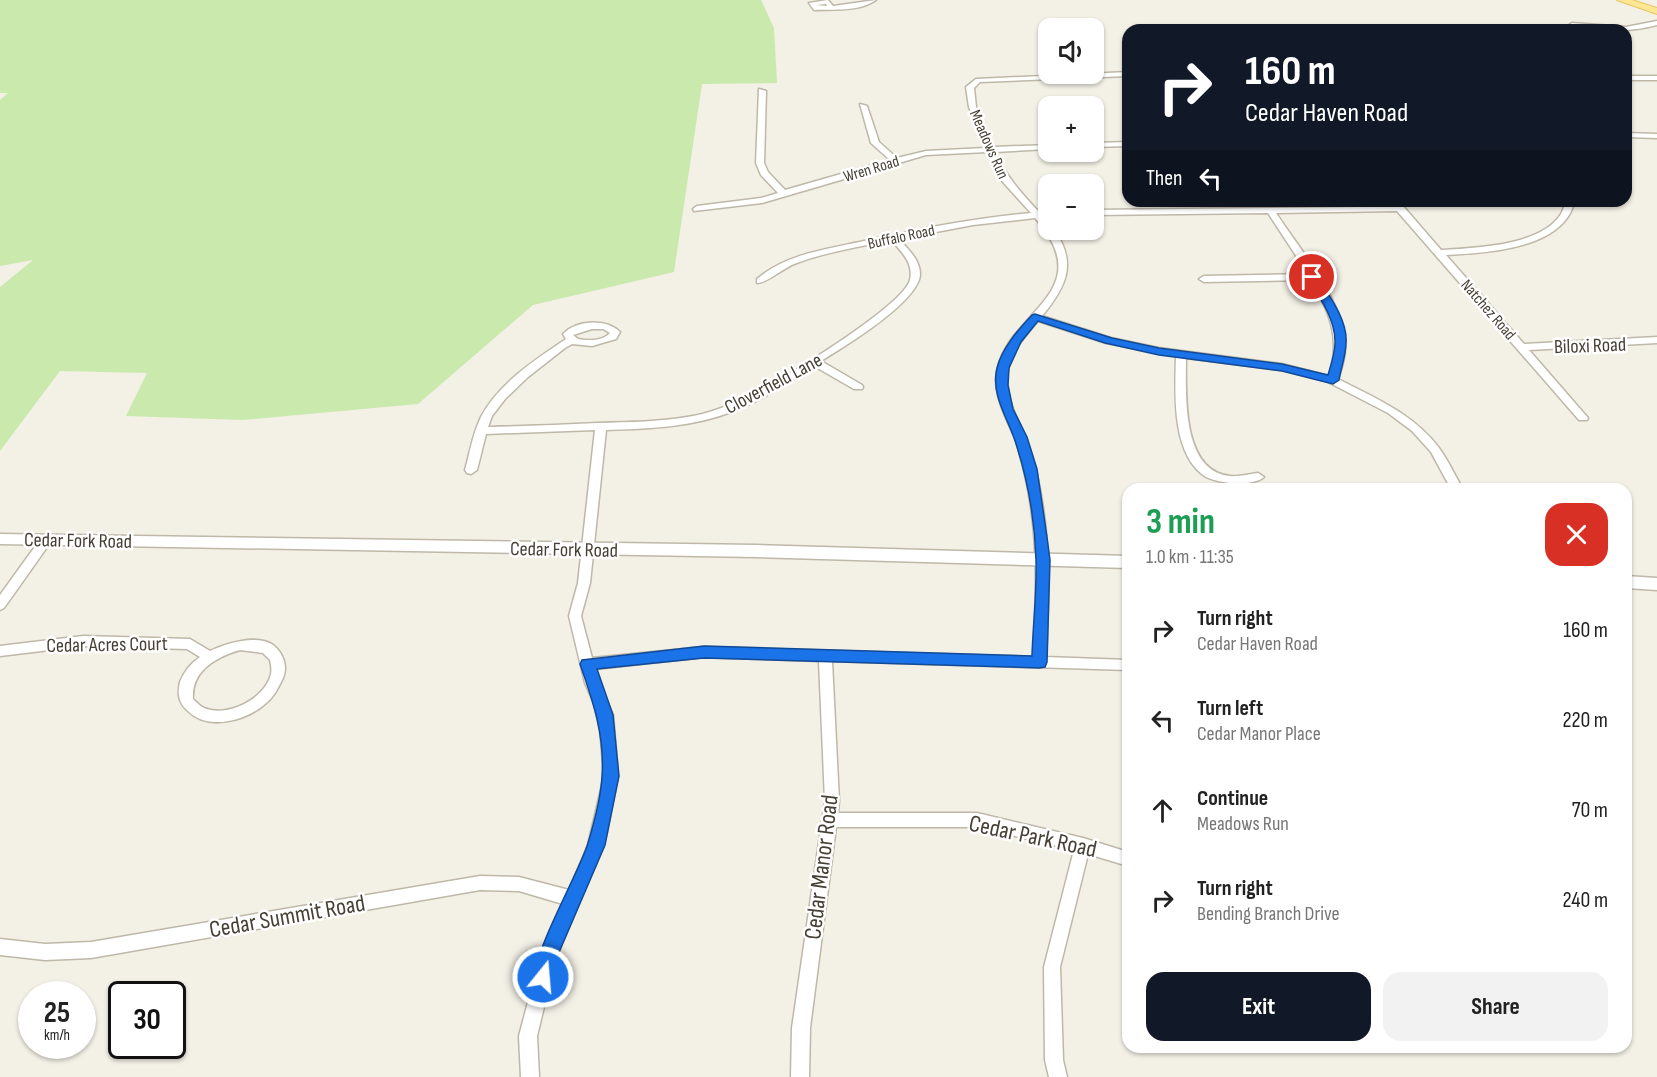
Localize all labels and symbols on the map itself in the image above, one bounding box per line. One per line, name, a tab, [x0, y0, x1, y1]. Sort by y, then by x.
street label: Meadows Run	[965, 107, 1012, 182]
street label: Wren Road	[841, 152, 902, 187]
street label: Buffalo Road	[866, 221, 936, 254]
pin	[1286, 251, 1337, 302]
street label: Natchez Road	[1457, 276, 1519, 344]
street label: Biloxi Road	[1554, 333, 1627, 359]
street label: Cloverfield Lane	[721, 348, 826, 420]
street label: Cedar Fork Road	[24, 528, 132, 554]
street label: Cedar Fork Road	[510, 537, 618, 563]
street label: Cedar Acres Court	[46, 632, 168, 658]
street label: Cedar Manor Road	[798, 793, 845, 941]
street label: Cedar Park Road	[966, 809, 1099, 864]
street label: Cedar Summit Road	[207, 889, 367, 944]
position arrow	[511, 945, 575, 1009]
speed limit sign: 30	[108, 981, 186, 1059]

